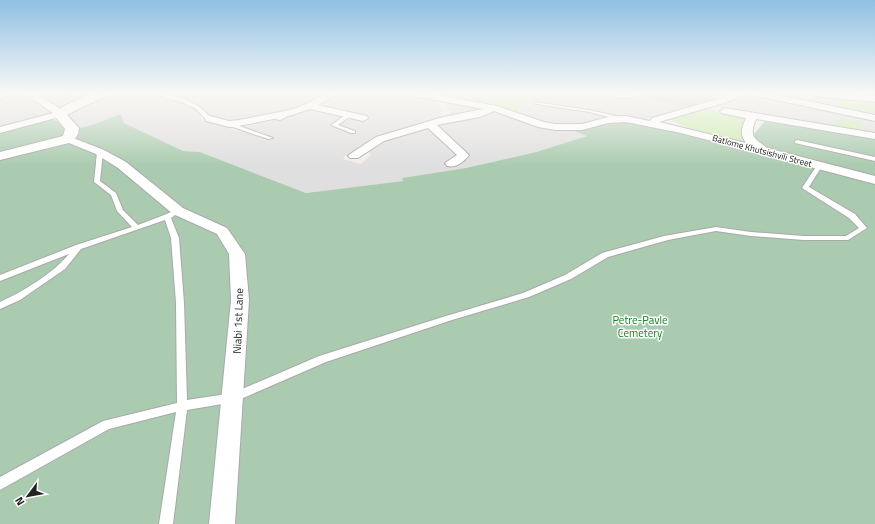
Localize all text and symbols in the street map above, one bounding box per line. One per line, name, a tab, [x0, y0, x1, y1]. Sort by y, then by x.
street label: Batlome Khutsishvili Street	[711, 131, 814, 170]
street label: Niabi 1st Lane	[229, 287, 247, 354]
park label: Petre-Pavle Cemetery	[612, 312, 668, 341]
north arrow	[8, 476, 48, 516]
text: N	[11, 494, 28, 509]

